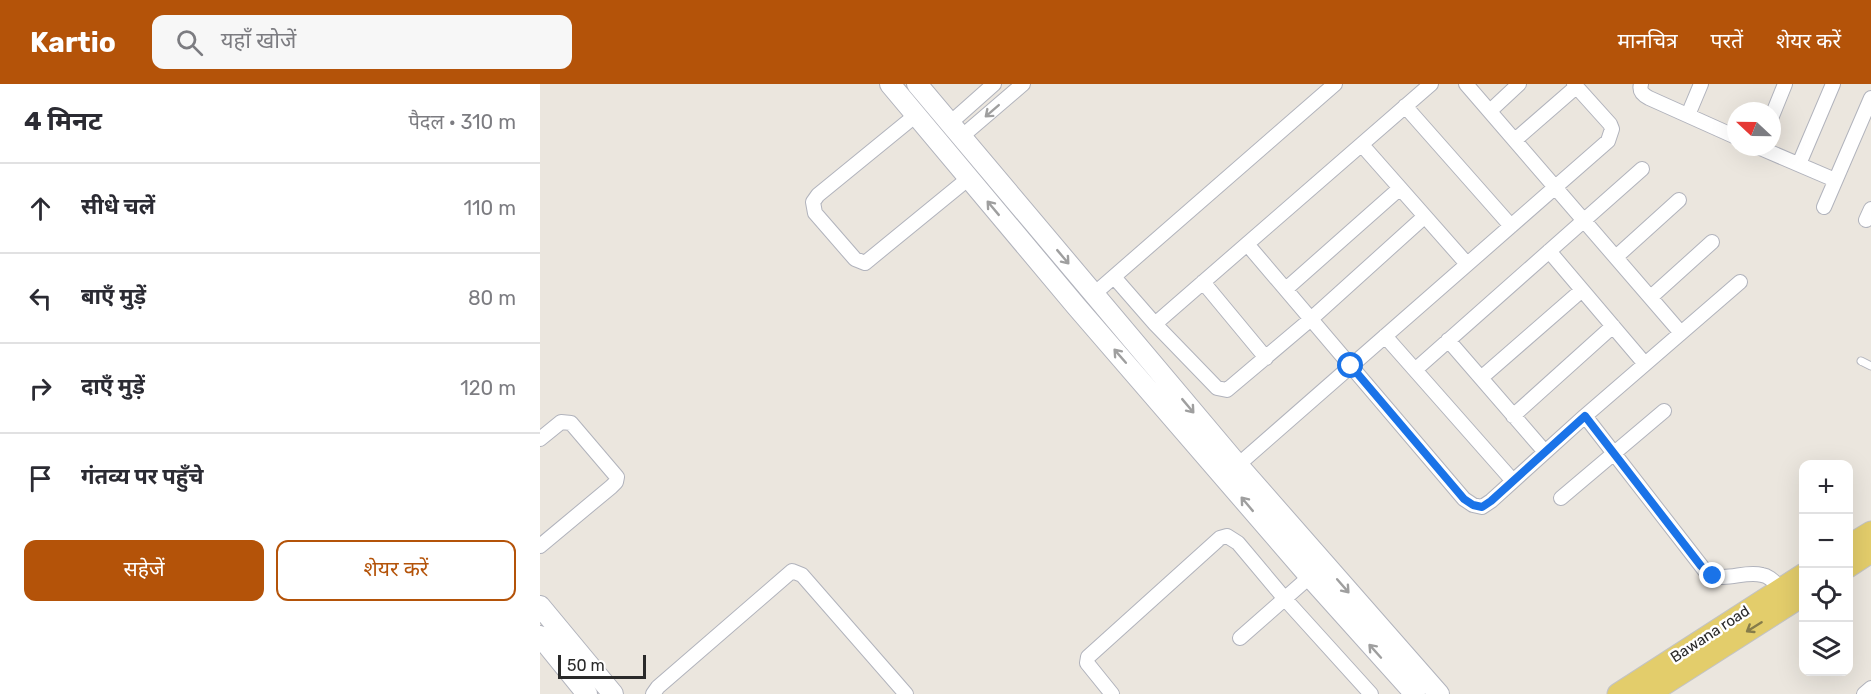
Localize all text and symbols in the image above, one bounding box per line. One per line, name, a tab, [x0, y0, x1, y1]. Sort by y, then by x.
search box	[152, 15, 572, 69]
text: Kartio	[30, 26, 116, 59]
icon: search	[173, 26, 206, 59]
text: यहाँ खोजें	[221, 27, 296, 54]
text: मानचित्र	[1618, 28, 1678, 53]
text: परतें	[1711, 28, 1743, 53]
text: शेयर करें	[1776, 28, 1841, 53]
north arrow	[1727, 102, 1781, 156]
one-way arrow	[985, 104, 1000, 118]
text: 4 मिनट	[24, 106, 102, 137]
text: पैदल · 310 m	[408, 110, 516, 134]
icon: ahead	[24, 192, 57, 225]
text: सीधे चलें	[81, 193, 155, 220]
text: 110 m	[464, 196, 516, 220]
one-way arrow	[987, 200, 1000, 216]
one-way arrow	[1056, 249, 1069, 265]
icon: left	[24, 282, 57, 315]
text: बाएँ मुड़ें	[81, 283, 146, 310]
text: 80 m	[468, 286, 516, 310]
one-way arrow	[1113, 349, 1127, 364]
route start	[1337, 352, 1363, 378]
icon: right	[24, 372, 57, 405]
text: दाएँ मुड़ें	[81, 373, 145, 400]
text: 120 m	[460, 376, 516, 400]
one-way arrow	[1182, 398, 1195, 414]
map controls	[1799, 460, 1853, 676]
button: +	[1799, 460, 1853, 514]
icon: arrive	[24, 462, 57, 495]
text: गंतव्य पर पहुँचे	[81, 463, 203, 490]
one-way arrow	[1241, 496, 1254, 512]
button: −	[1799, 514, 1853, 568]
button: सहेजें	[24, 540, 264, 601]
button: शेयर करें	[276, 540, 516, 601]
route end	[1699, 562, 1725, 588]
button: locate	[1799, 568, 1853, 622]
one-way arrow	[1336, 578, 1350, 593]
street label: Bawana road	[1667, 602, 1753, 666]
one-way arrow	[1746, 621, 1763, 633]
button: layers	[1799, 622, 1853, 676]
one-way arrow	[1368, 643, 1383, 658]
scale bar	[558, 652, 646, 680]
text: 50 m	[567, 656, 605, 675]

